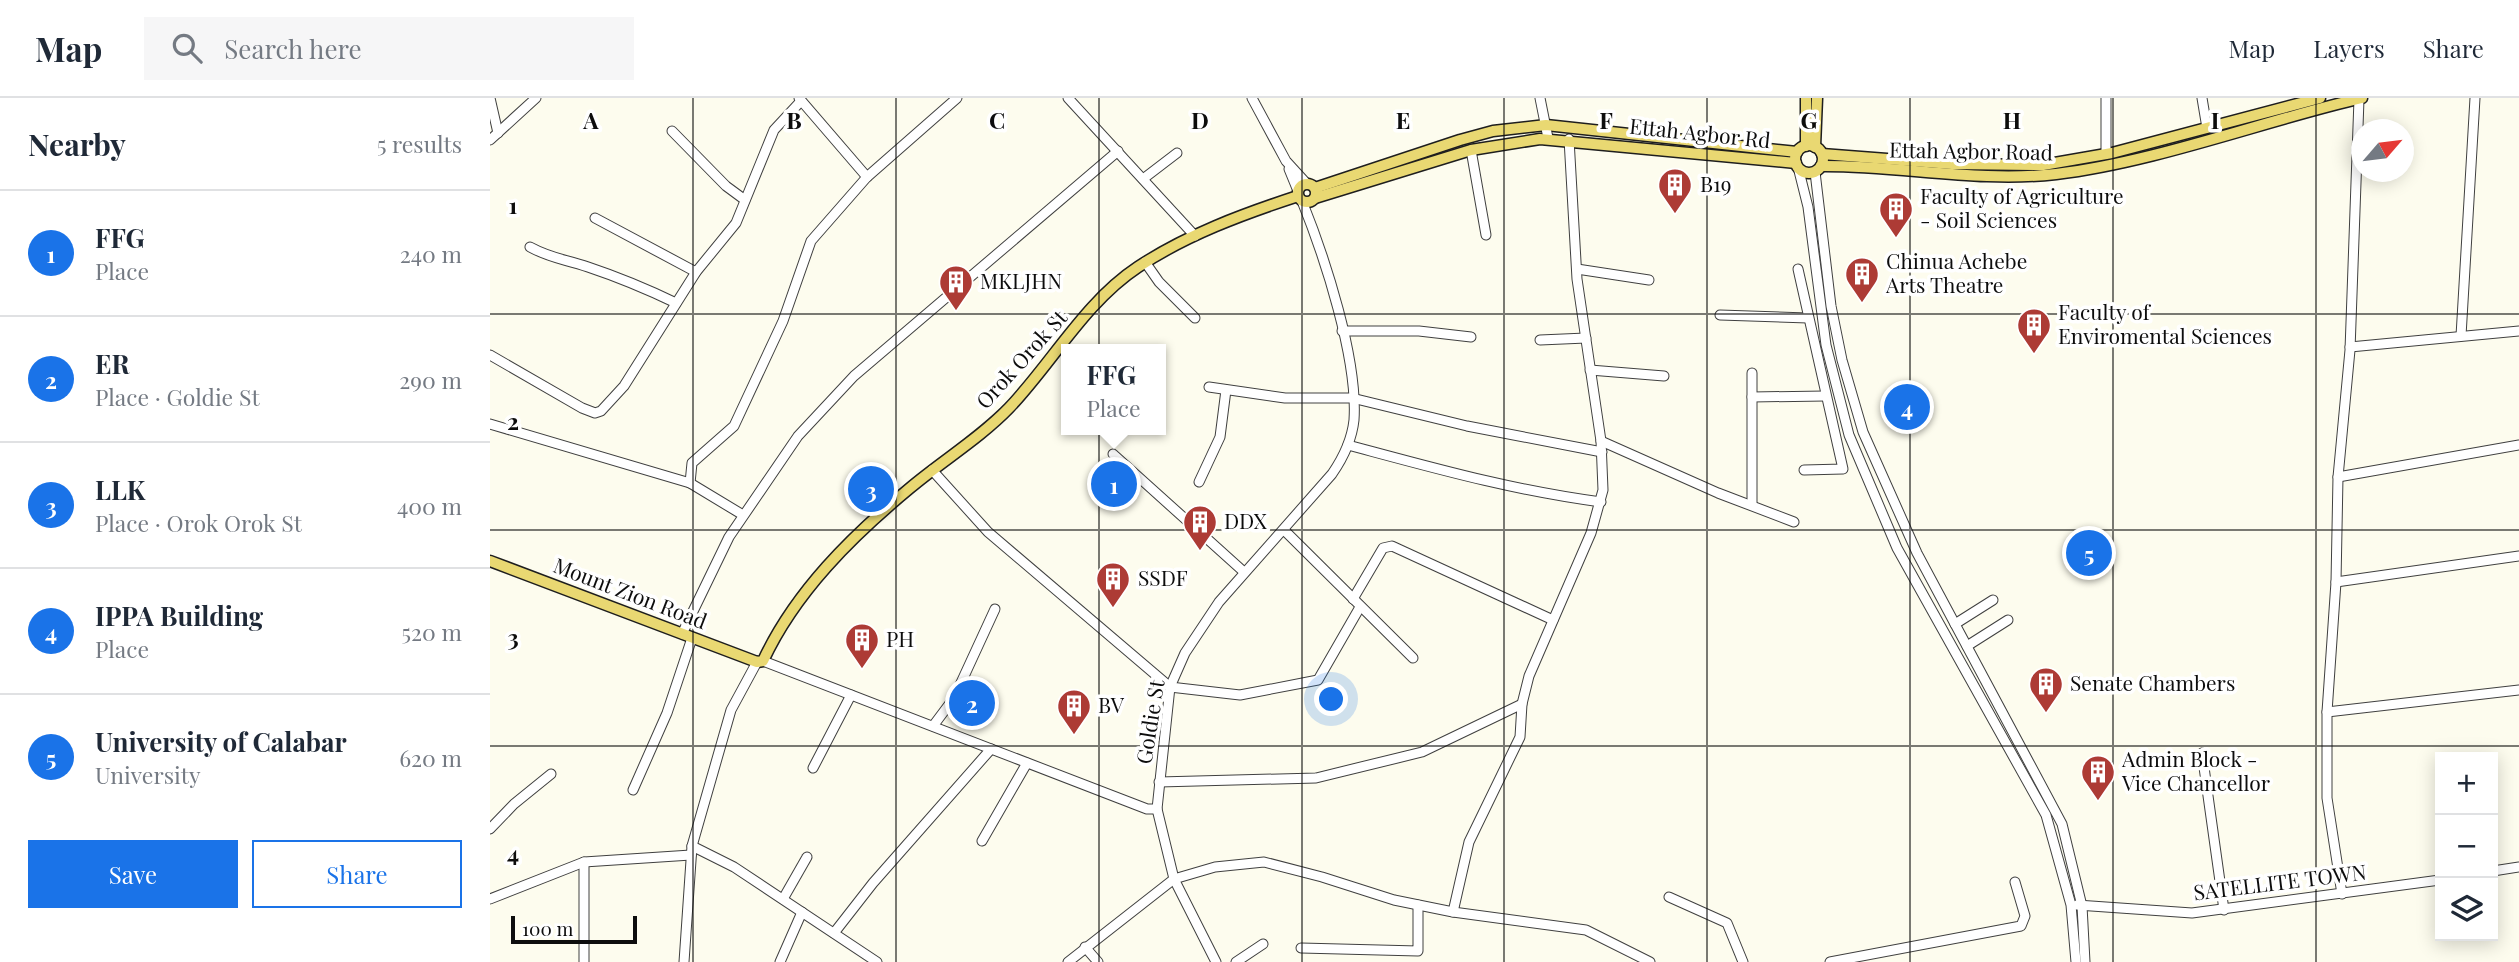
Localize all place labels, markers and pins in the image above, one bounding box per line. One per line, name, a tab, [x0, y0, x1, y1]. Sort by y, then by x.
building icon: B19	[1656, 166, 1694, 215]
place label: B19	[1700, 169, 1732, 197]
place label: Faculty of Agriculture - Soil Sciences	[1920, 181, 2124, 233]
building icon: Faculty of Agriculture - Soil Sciences	[1877, 190, 1915, 239]
place label: Chinua Achebe Arts Theatre	[1885, 246, 2027, 298]
building icon: Chinua Achebe Arts Theatre	[1843, 255, 1881, 304]
building icon: MKLJHN	[937, 263, 975, 312]
place label: MKLJHN	[980, 266, 1062, 294]
place label: Faculty of Enviromental Sciences	[2058, 297, 2272, 349]
building icon: Faculty of Enviromental Sciences	[2015, 306, 2053, 355]
pin: 4	[1884, 381, 1930, 433]
pin: 1	[1091, 458, 1137, 510]
pin: 3	[848, 463, 894, 515]
building icon: DDX	[1181, 503, 1219, 552]
place label: DDX	[1224, 506, 1268, 534]
pin: 5	[2066, 527, 2112, 579]
building icon: SSDF	[1094, 560, 1132, 609]
place label: SSDF	[1138, 563, 1188, 591]
building icon: PH	[843, 621, 881, 670]
place label: PH	[886, 624, 914, 652]
building icon: Senate Chambers	[2027, 665, 2065, 714]
place label: Senate Chambers	[2070, 668, 2235, 696]
pin: 2	[949, 677, 995, 729]
building icon: BV	[1055, 687, 1093, 736]
place label: BV	[1098, 690, 1125, 718]
place label: Admin Block - Vice Chancellor	[2121, 744, 2271, 796]
building icon: Admin Block - Vice Chancellor	[2079, 753, 2117, 802]

